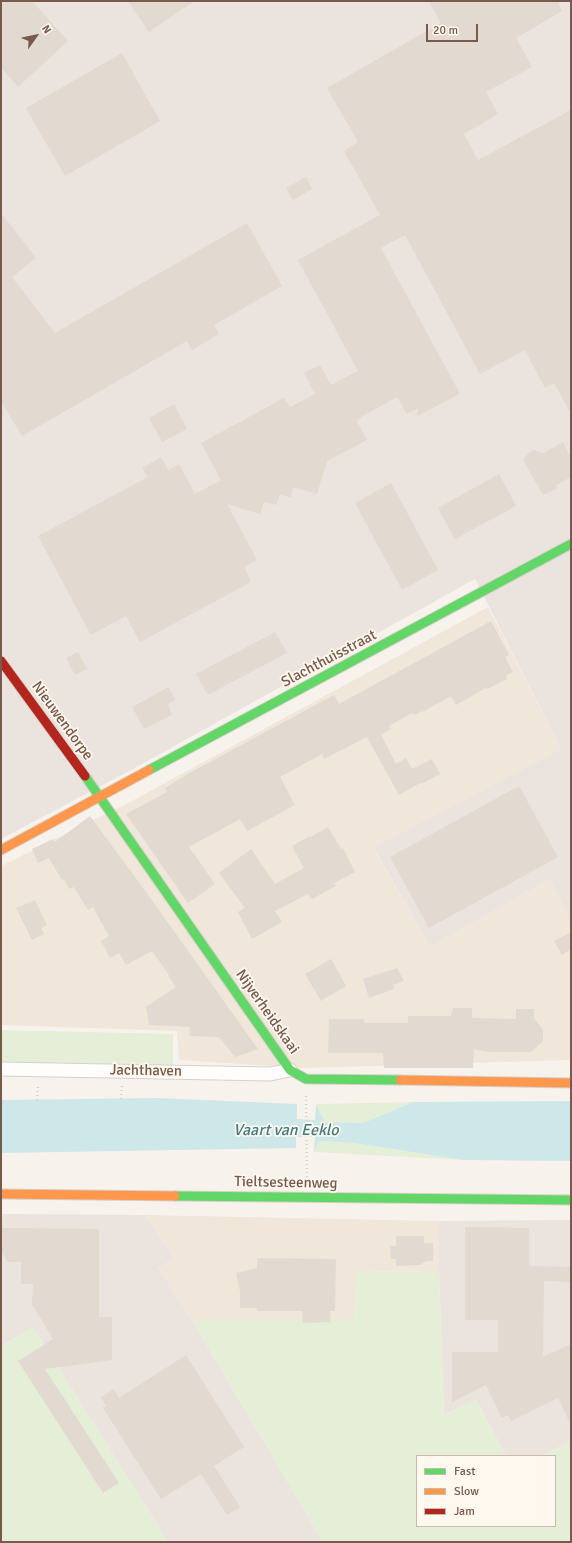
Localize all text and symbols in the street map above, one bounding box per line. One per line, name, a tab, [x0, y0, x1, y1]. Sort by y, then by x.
north arrow	[16, 16, 56, 56]
scale bar	[428, 16, 480, 42]
text: N	[39, 22, 54, 36]
text: 20 m	[433, 23, 458, 38]
street label: Slachthuisstraat	[278, 626, 380, 692]
street label: Nieuwendorpe	[27, 678, 97, 764]
street label: Nijverheidskaai	[231, 966, 303, 1058]
street label: Jachthaven	[110, 1061, 182, 1081]
water label: Vaart van Eeklo	[233, 1121, 339, 1141]
street label: Tieltsesteenweg	[234, 1173, 338, 1193]
legend	[416, 1455, 556, 1527]
text: Fast	[454, 1464, 475, 1479]
text: Slow	[454, 1484, 479, 1499]
text: Jam	[454, 1504, 475, 1519]

